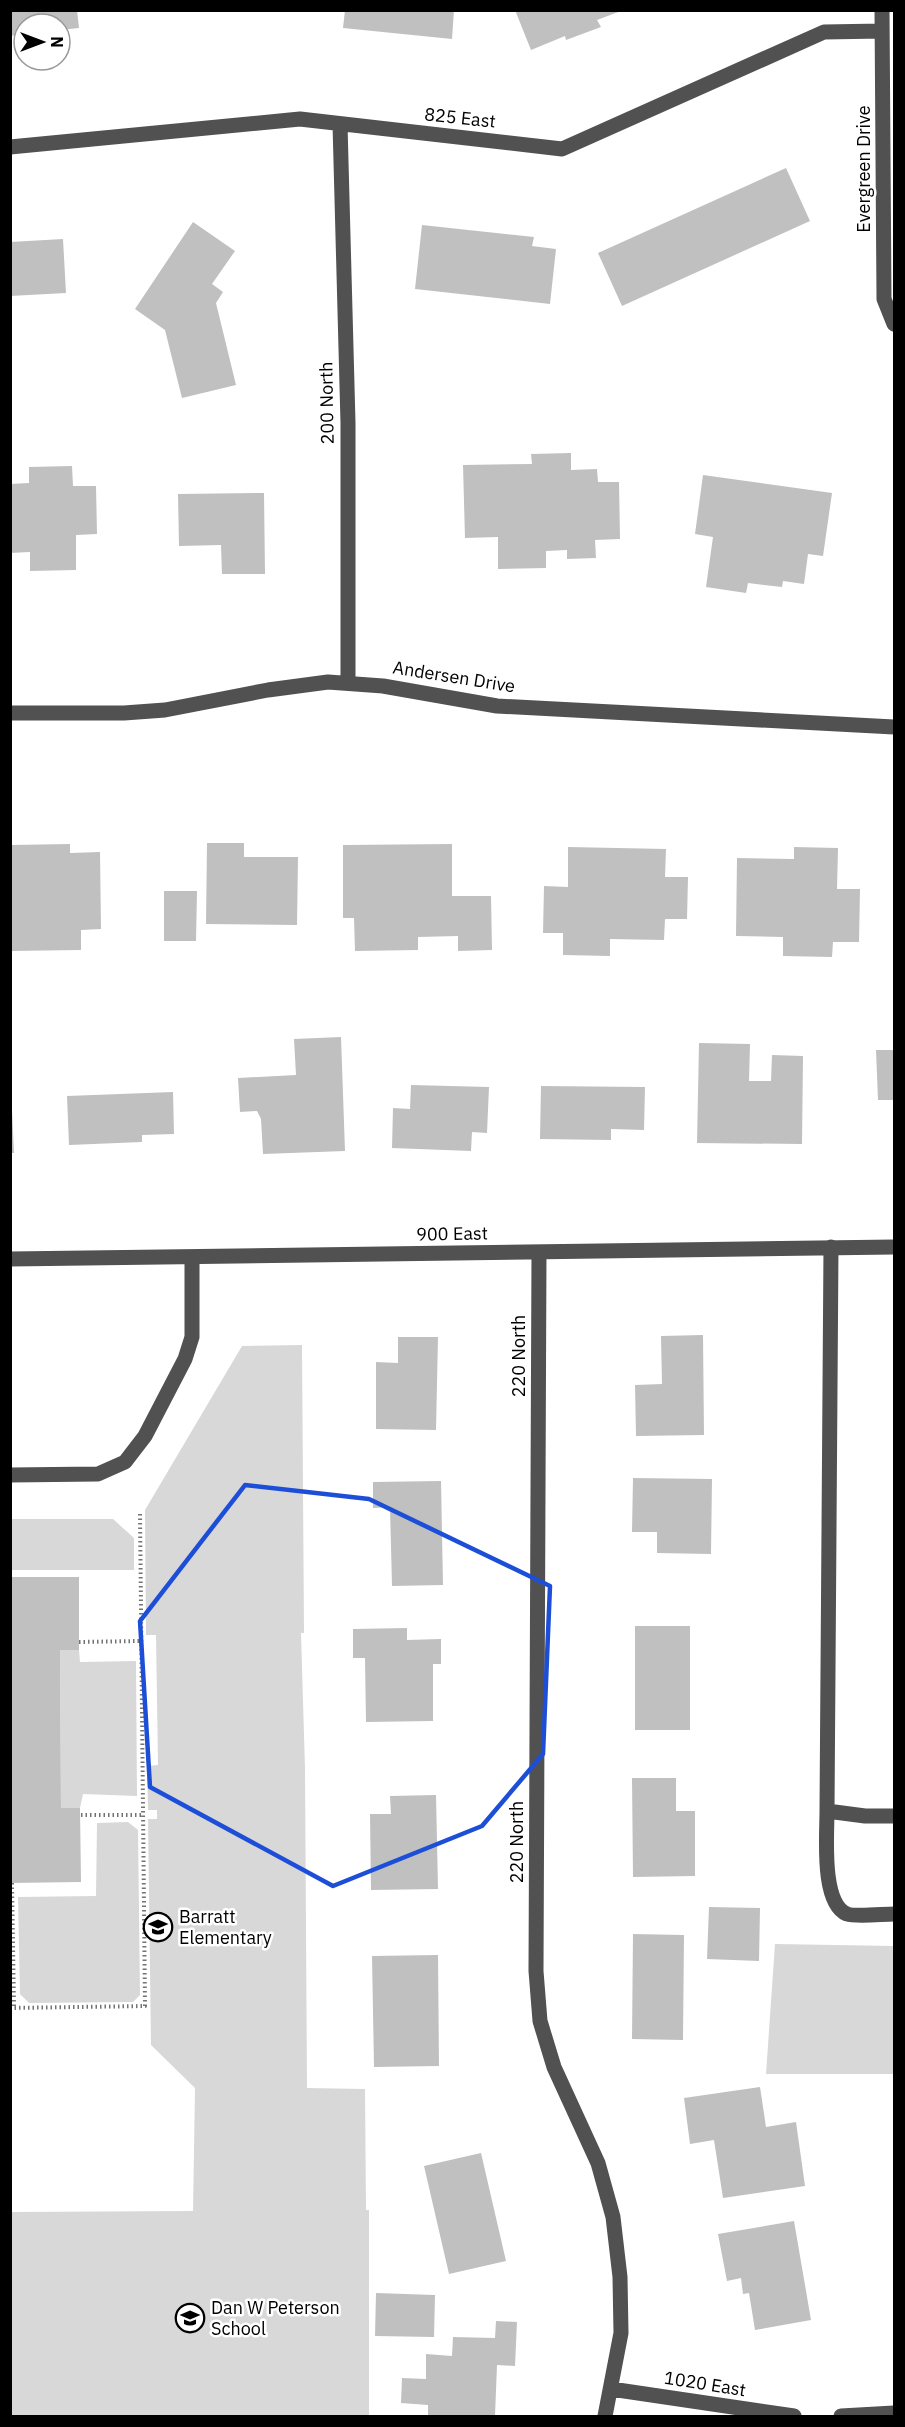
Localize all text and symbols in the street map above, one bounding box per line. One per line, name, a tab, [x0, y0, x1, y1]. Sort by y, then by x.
north arrow	[12, 12, 72, 72]
text: N	[47, 36, 67, 48]
street label: 825 East	[423, 102, 497, 133]
street label: Evergreen Drive	[852, 105, 875, 233]
street label: 200 North	[314, 361, 339, 445]
street label: Andersen Drive	[391, 655, 517, 698]
street label: 900 East	[416, 1221, 488, 1246]
street label: 220 North	[507, 1315, 530, 1397]
street label: 220 North	[505, 1801, 528, 1883]
place label: Barratt Elementary	[179, 1905, 272, 1949]
school or university icon: Barratt Elementary	[142, 1911, 174, 1943]
place label: Dan W Peterson School	[211, 2296, 340, 2340]
school or university icon: Dan W Peterson School	[174, 2302, 206, 2334]
street label: 1020 East	[663, 2366, 748, 2401]

